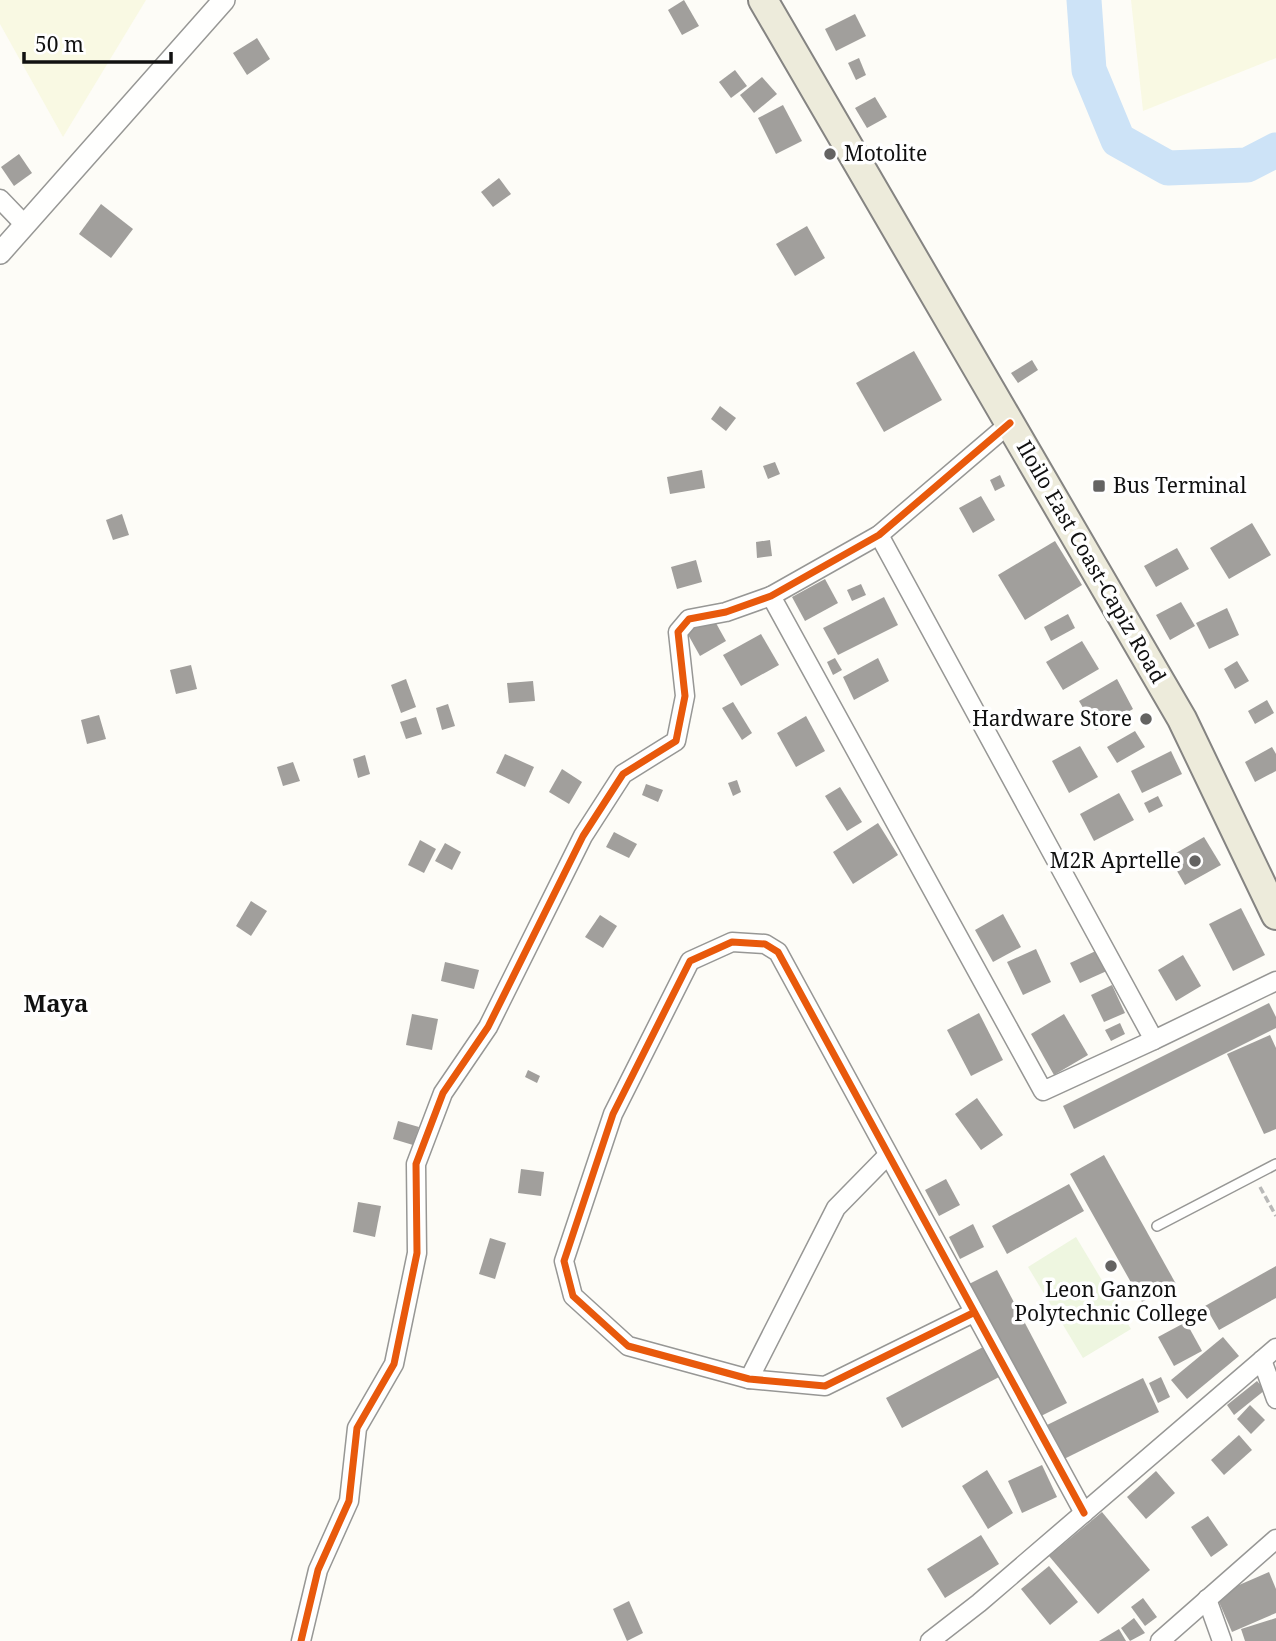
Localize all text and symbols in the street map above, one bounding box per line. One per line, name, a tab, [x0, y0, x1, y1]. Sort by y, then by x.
scale bar	[24, 21, 172, 65]
text: 50 m	[35, 30, 84, 58]
place label: Motolite	[844, 139, 927, 167]
marker: Motolite	[822, 146, 838, 162]
street label: Iloilo East Coast-Capiz Road	[1011, 435, 1173, 688]
place label: Bus Terminal	[1113, 471, 1247, 499]
marker: Bus Terminal	[1091, 478, 1107, 494]
place label: Hardware Store	[972, 704, 1132, 732]
marker: Hardware Store	[1138, 711, 1154, 727]
place label: M2R Aprtelle	[1050, 846, 1181, 874]
marker: M2R Aprtelle	[1187, 853, 1203, 869]
district label: Maya	[23, 986, 89, 1019]
marker: Leon Ganzon Polytechnic College	[1103, 1258, 1119, 1274]
place label: Leon Ganzon Polytechnic College	[1014, 1275, 1208, 1327]

